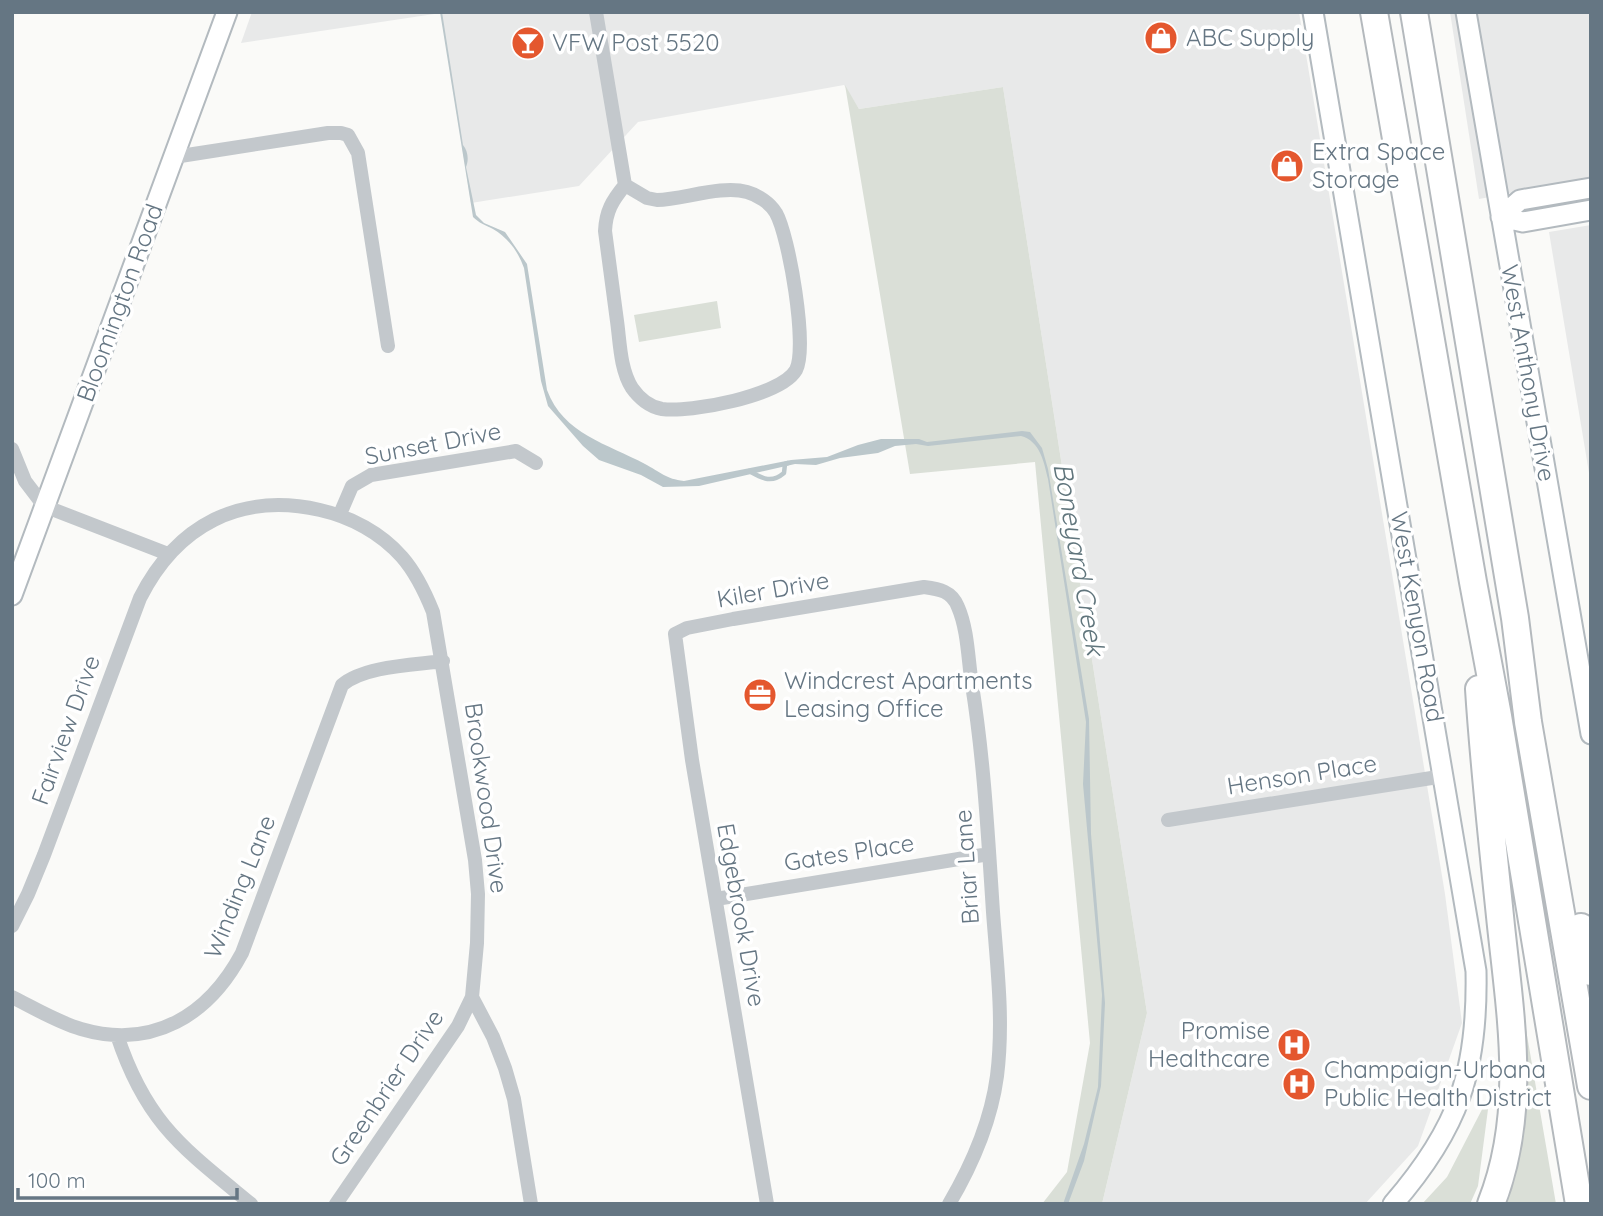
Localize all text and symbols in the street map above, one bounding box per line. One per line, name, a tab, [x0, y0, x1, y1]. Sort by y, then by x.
shop icon: ABC Supply	[1142, 19, 1180, 57]
place label: ABC Supply	[1186, 22, 1314, 52]
bar icon: VFW Post 5520	[509, 24, 547, 62]
place label: VFW Post 5520	[552, 27, 720, 57]
place label: Extra Space Storage	[1312, 136, 1445, 194]
shop icon: Extra Space Storage	[1268, 147, 1306, 185]
street label: Bloomington Road	[69, 200, 169, 406]
street label: West Anthony Drive	[1495, 262, 1563, 484]
street label: Sunset Drive	[362, 415, 504, 471]
water label: Boneyard Creek	[1046, 460, 1113, 660]
street label: West Kenyon Road	[1385, 509, 1451, 724]
street label: Kiler Drive	[714, 564, 831, 614]
street label: Fairview Drive	[24, 651, 106, 809]
place label: Windcrest Apartments Leasing Office	[784, 665, 1033, 723]
office icon: Windcrest Apartments Leasing Office	[741, 676, 779, 714]
street label: Brookwood Drive	[459, 701, 515, 895]
street label: Henson Place	[1225, 747, 1379, 801]
street label: Briar Lane	[947, 809, 985, 926]
street label: Winding Lane	[197, 811, 281, 963]
street label: Edgebrook Drive	[711, 821, 773, 1009]
street label: Gates Place	[782, 827, 916, 877]
street label: Greenbrier Drive	[323, 1003, 450, 1171]
place label: Promise Healthcare	[1148, 1015, 1270, 1073]
hospital icon: Promise Healthcare	[1275, 1026, 1313, 1064]
place label: Champaign-Urbana Public Health District	[1324, 1054, 1552, 1112]
hospital icon: Champaign-Urbana Public Health District	[1280, 1065, 1318, 1103]
scale bar	[18, 1156, 236, 1200]
text: 100 m	[28, 1167, 86, 1193]

